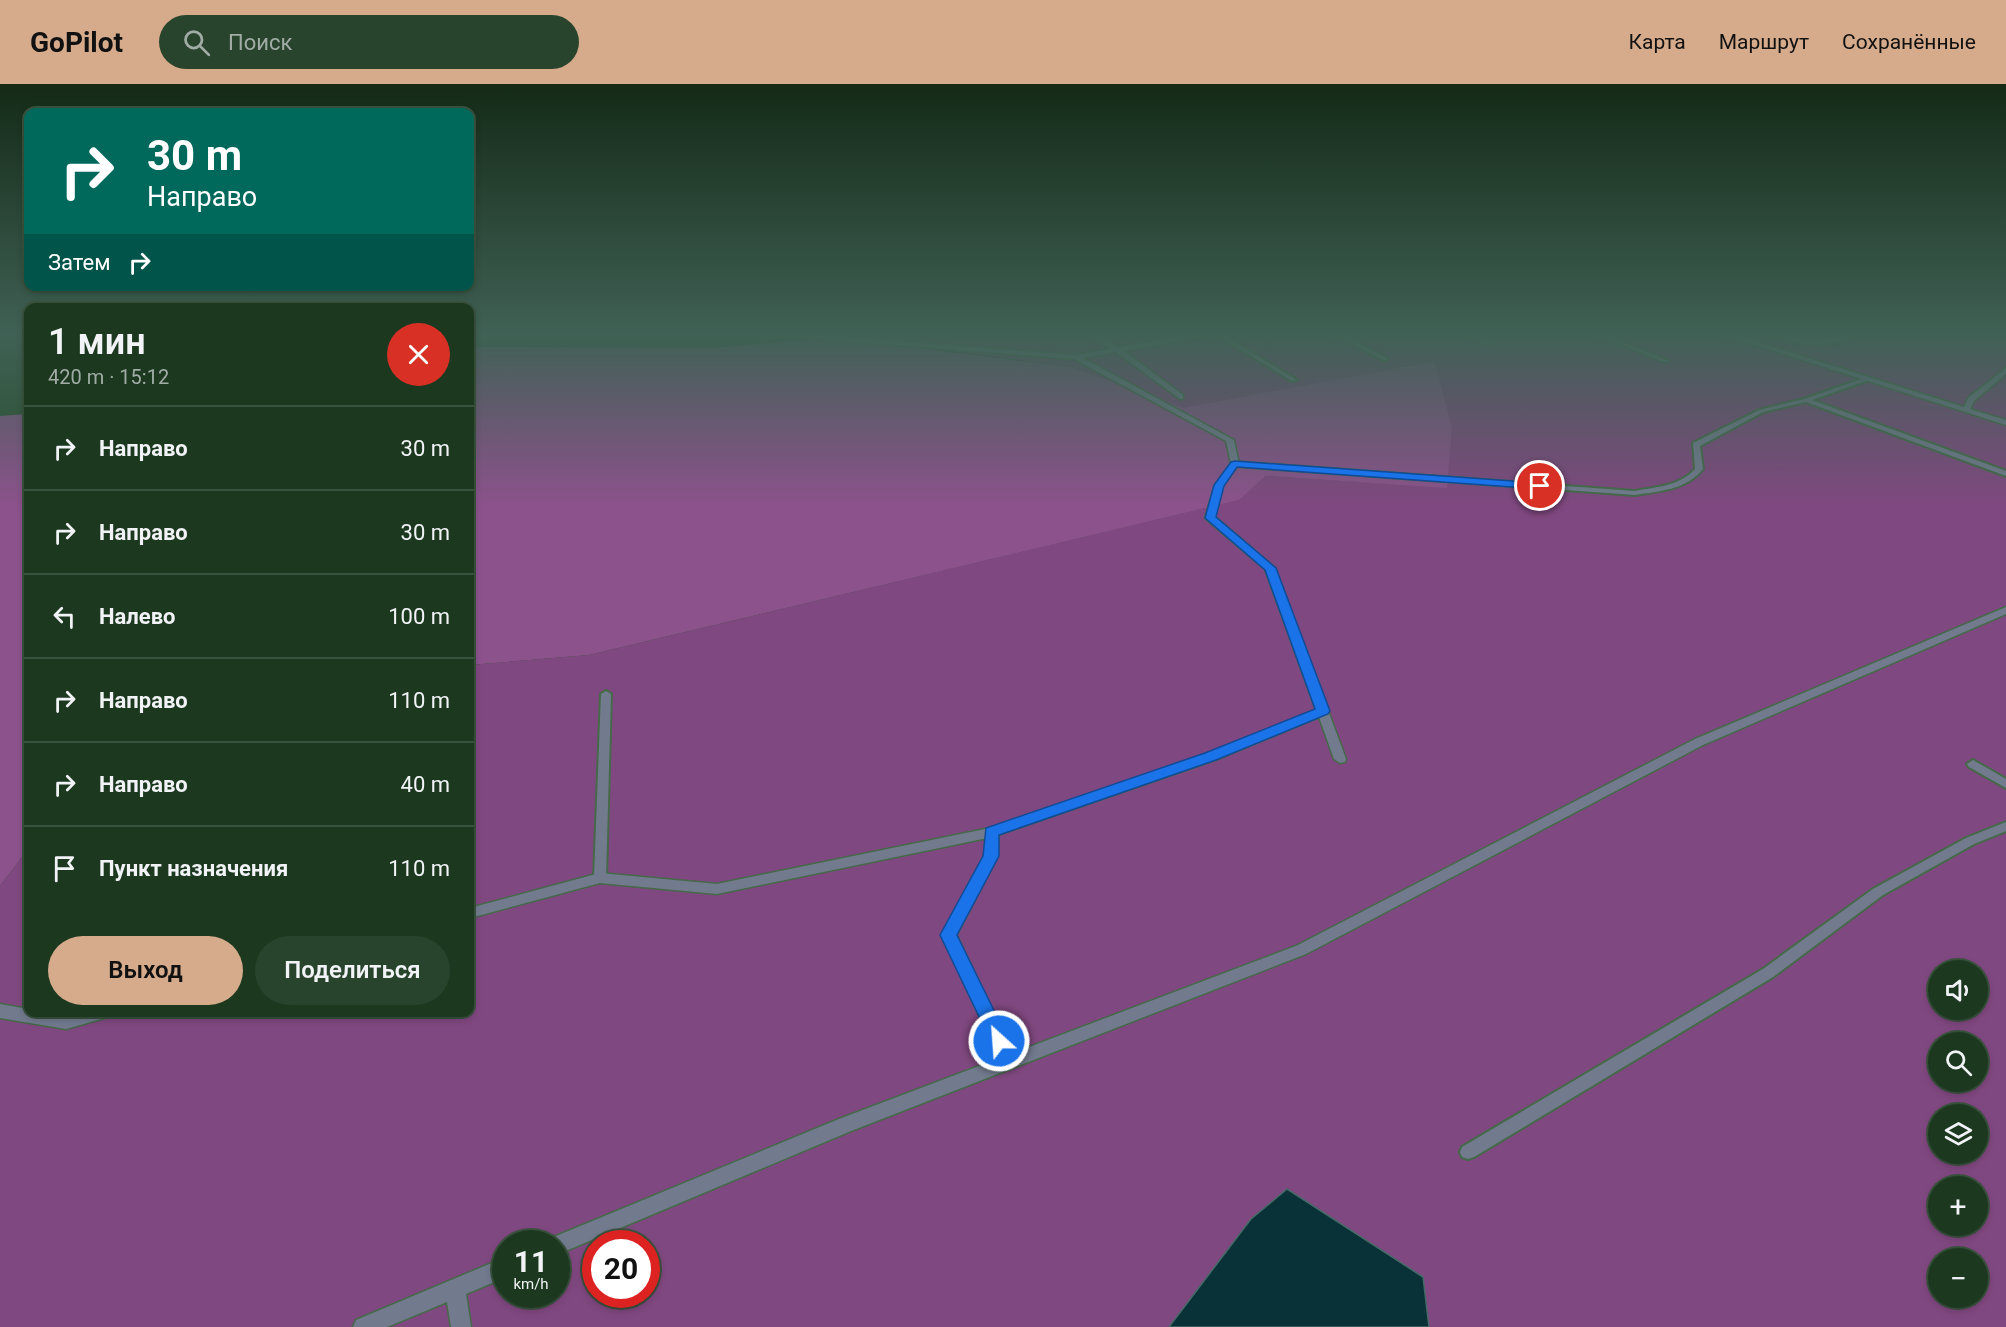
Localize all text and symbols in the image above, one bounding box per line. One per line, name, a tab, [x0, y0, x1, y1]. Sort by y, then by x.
search box	[159, 15, 579, 69]
text: GoPilot	[30, 26, 123, 59]
icon: search	[180, 26, 213, 59]
text: Поиск	[228, 30, 292, 55]
text: Карта	[1629, 30, 1686, 54]
text: Маршрут	[1719, 30, 1809, 54]
text: Сохранённые	[1842, 30, 1976, 54]
text: 30 m	[147, 131, 242, 180]
icon: right	[48, 132, 126, 210]
text: Направо	[147, 181, 257, 213]
icon: right	[123, 246, 156, 279]
text: Затем	[48, 250, 111, 275]
text: 1 мин	[48, 321, 146, 363]
button: close	[387, 323, 450, 386]
text: 420 m · 15:12	[48, 365, 169, 389]
icon: right	[48, 432, 81, 465]
text: Направо	[99, 436, 188, 461]
text: 30 m	[401, 436, 450, 461]
pin	[1514, 460, 1565, 511]
icon: arrive	[1523, 469, 1556, 502]
icon: right	[48, 516, 81, 549]
text: Направо	[99, 520, 188, 545]
text: 30 m	[401, 520, 450, 545]
icon: left	[48, 600, 81, 633]
text: Налево	[99, 604, 176, 629]
text: 100 m	[388, 604, 450, 629]
icon: right	[48, 684, 81, 717]
text: Направо	[99, 688, 188, 713]
text: 110 m	[388, 688, 450, 713]
icon: right	[48, 768, 81, 801]
text: Направо	[99, 772, 188, 797]
text: 40 m	[401, 772, 450, 797]
icon: arrive	[48, 852, 81, 885]
text: Пункт назначения	[99, 856, 288, 881]
text: 110 m	[388, 856, 450, 881]
button: Выход	[48, 936, 243, 1005]
button: Поделиться	[255, 936, 450, 1005]
map controls	[1928, 960, 1988, 1308]
button: sound	[1928, 960, 1988, 1020]
position arrow	[967, 1009, 1031, 1073]
button: search	[1928, 1032, 1988, 1092]
button: layers	[1928, 1104, 1988, 1164]
button: +	[1928, 1176, 1988, 1236]
speed limit sign: 20	[582, 1230, 660, 1308]
text: 11	[514, 1244, 548, 1279]
button: −	[1928, 1248, 1988, 1308]
text: km/h	[513, 1275, 549, 1293]

